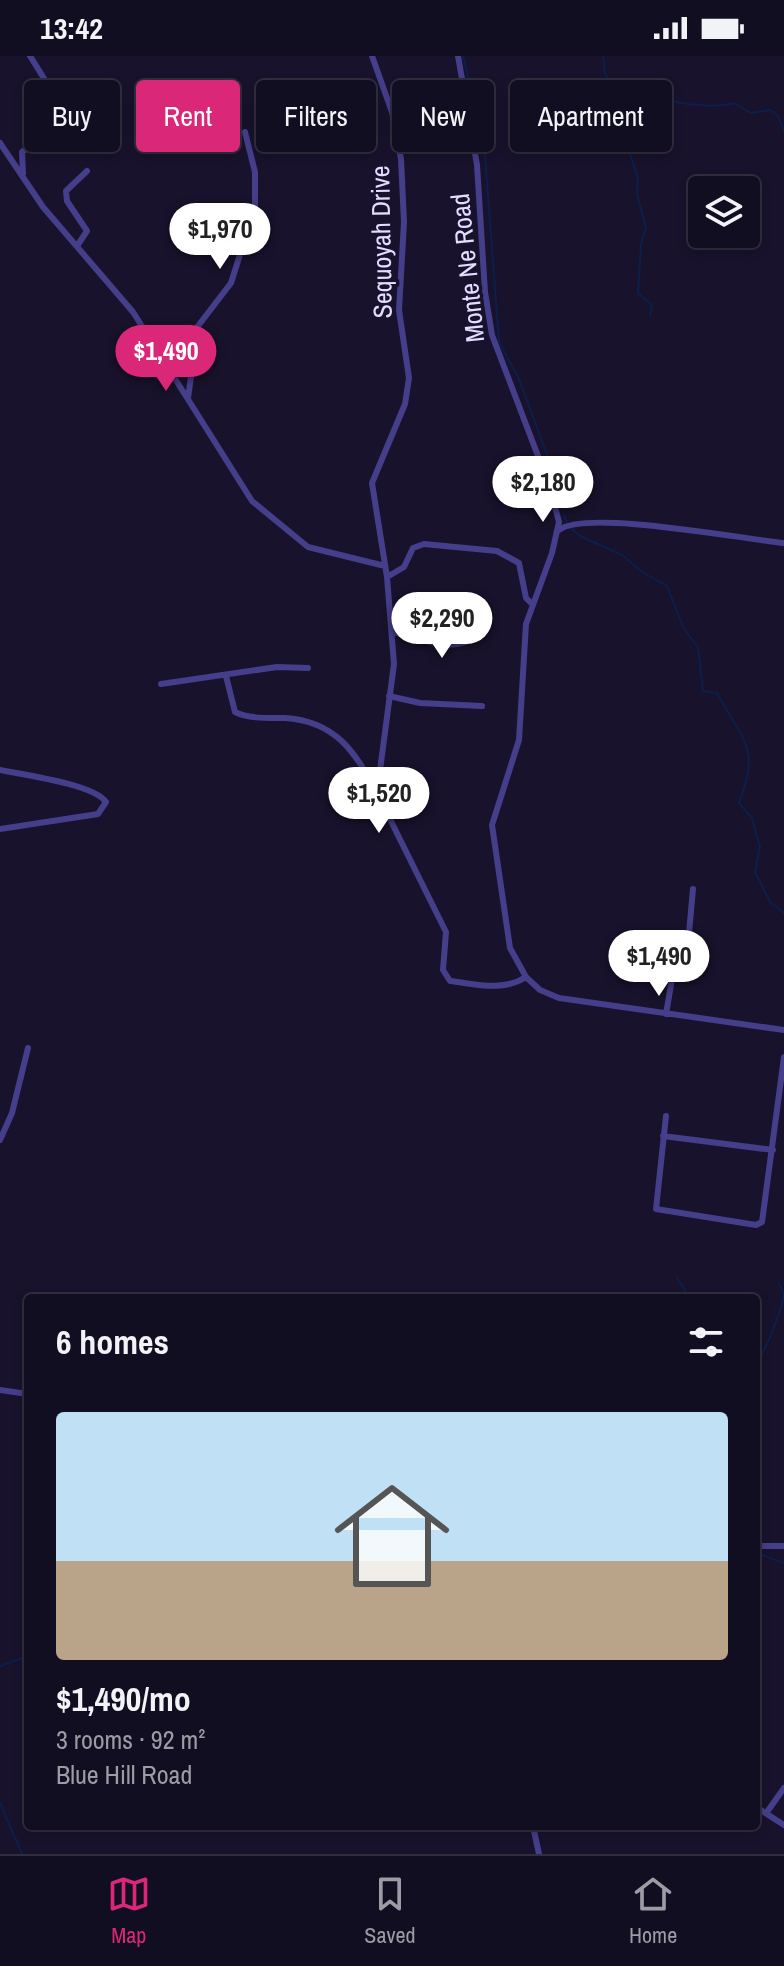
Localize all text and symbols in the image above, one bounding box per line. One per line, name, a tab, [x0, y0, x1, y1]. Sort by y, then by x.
text: 13:42	[40, 8, 103, 48]
chip: Buy	[24, 80, 120, 152]
chip: Rent	[136, 80, 240, 152]
chip: Filters	[256, 80, 376, 152]
chip: New	[392, 80, 494, 152]
chip: Apartment	[510, 80, 672, 152]
street label: Sequoyah Drive	[362, 165, 400, 319]
map controls	[688, 176, 760, 248]
button: layers	[688, 176, 760, 248]
street label: Monte Ne Road	[442, 192, 492, 344]
pin: $1,970	[155, 203, 285, 271]
text: $1,970	[187, 211, 253, 246]
pin: $1,490	[101, 325, 231, 393]
text: $1,490	[133, 333, 199, 368]
pin: $2,180	[478, 456, 608, 524]
text: $2,180	[510, 464, 576, 499]
pin: $2,290	[377, 592, 507, 660]
text: $2,290	[409, 600, 475, 635]
pin: $1,520	[314, 767, 444, 835]
text: $1,520	[346, 775, 412, 810]
pin: $1,490	[594, 930, 724, 998]
text: $1,490	[626, 938, 692, 973]
text: 6 homes	[56, 1319, 169, 1365]
icon: filters	[684, 1320, 728, 1364]
icon: home	[320, 1464, 464, 1608]
text: $1,490/mo	[56, 1676, 191, 1722]
text: 3 rooms · 92 m²	[56, 1722, 205, 1757]
text: Blue Hill Road	[56, 1757, 192, 1792]
tab: Map	[107, 1872, 151, 1950]
tab: Saved	[364, 1872, 416, 1950]
tab: Home	[629, 1872, 677, 1950]

